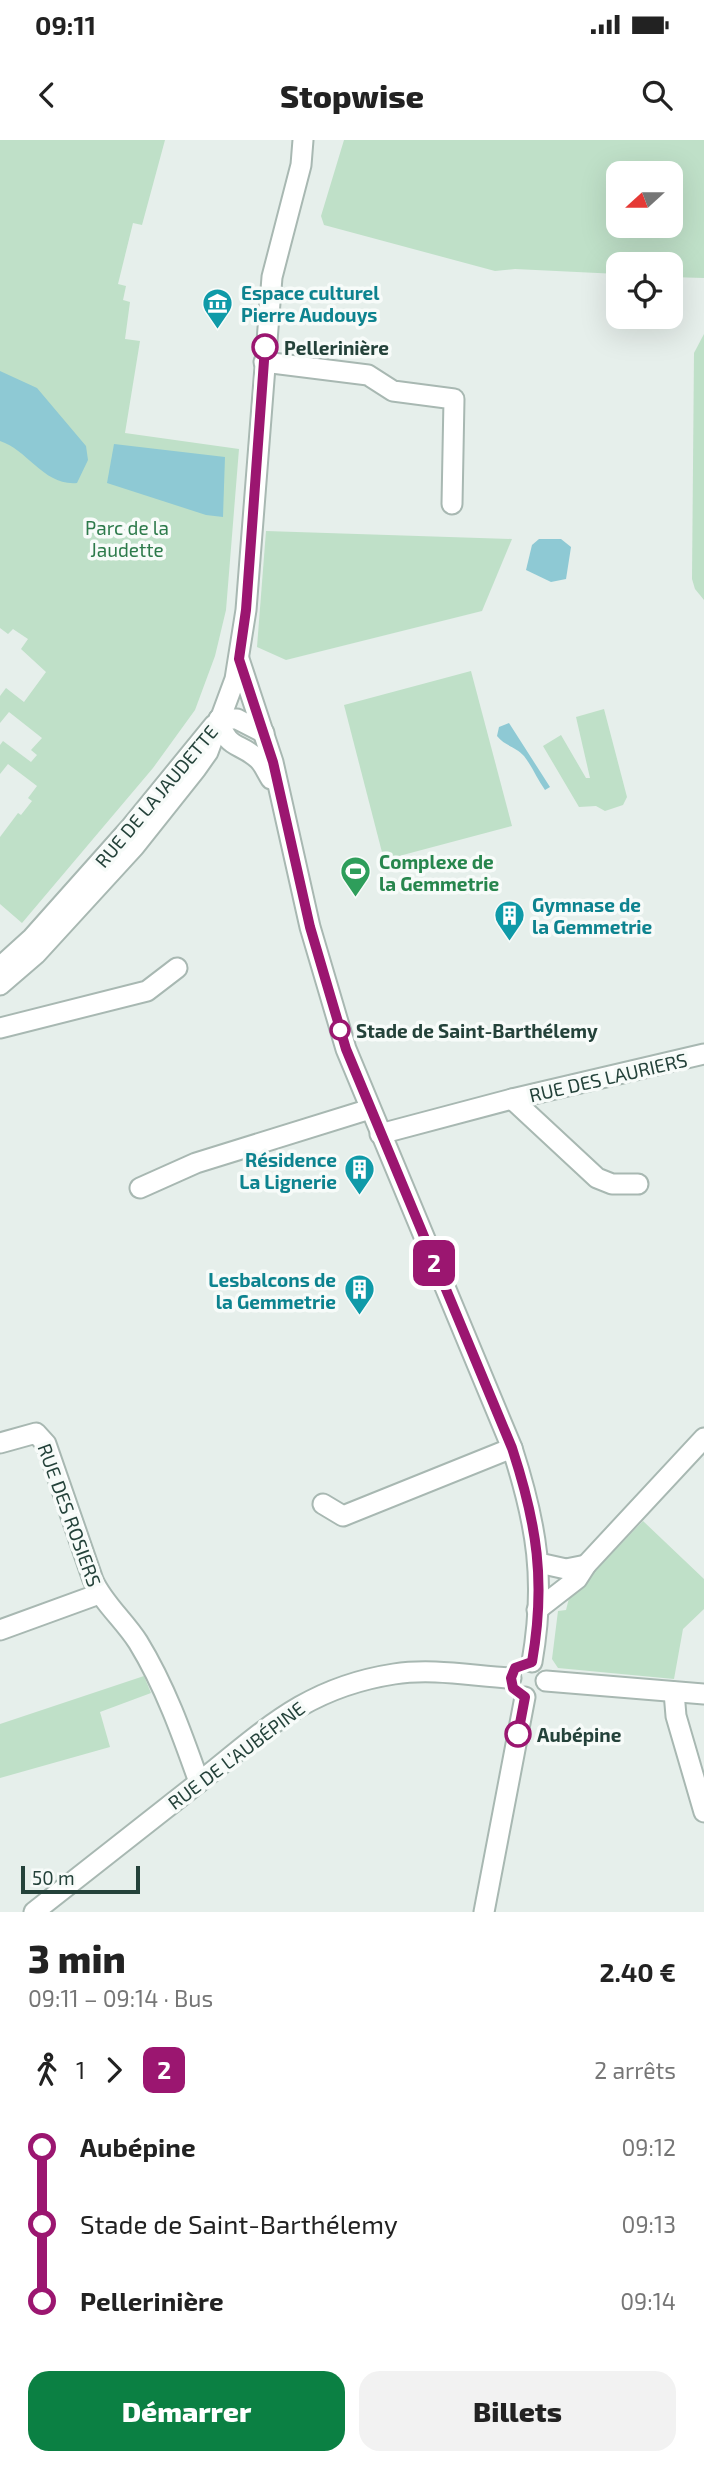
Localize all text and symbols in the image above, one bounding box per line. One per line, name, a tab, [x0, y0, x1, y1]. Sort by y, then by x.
text: 09:11	[35, 9, 96, 40]
icon: back	[28, 76, 66, 114]
text: Stopwise	[280, 76, 424, 114]
icon: search	[638, 76, 676, 114]
north arrow	[606, 161, 682, 238]
map controls	[606, 161, 683, 329]
button: locate	[606, 252, 683, 329]
place label: Espace culturel Pierre Audouys	[241, 281, 380, 327]
museum icon: Espace culturel Pierre Audouys	[201, 286, 235, 330]
marker: Pellerinière	[252, 334, 278, 360]
place label: Pellerinière	[284, 336, 389, 359]
park label: Parc de la Jaudette	[85, 516, 169, 561]
street label: RUE DE LA JAUDETTE	[90, 720, 222, 872]
place label: Complexe de la Gemmetrie	[379, 850, 500, 895]
sports icon: Complexe de la Gemmetrie	[339, 855, 373, 899]
place label: Gymnase de la Gemmetrie	[532, 893, 653, 938]
building icon: Gymnase de la Gemmetrie	[492, 898, 526, 942]
place label: Stade de Saint-Barthélemy	[356, 1019, 598, 1043]
marker: Stade de Saint-Barthélemy	[330, 1020, 350, 1040]
street label: RUE DES LAURIERS	[527, 1048, 689, 1106]
place label: Résidence La Lignerie	[239, 1148, 337, 1193]
building icon: Résidence La Lignerie	[343, 1153, 377, 1197]
line badge: 2	[411, 1240, 457, 1286]
text: 2	[427, 1248, 441, 1277]
place label: Lesbalcons de la Gemmetrie	[208, 1268, 336, 1313]
building icon: Lesbalcons de la Gemmetrie	[342, 1273, 376, 1317]
street label: RUE DES ROSIERS	[33, 1440, 107, 1590]
street label: RUE DE L’AUBÉPINE	[163, 1696, 309, 1814]
marker: Aubépine	[505, 1721, 531, 1747]
place label: Aubépine	[537, 1723, 622, 1746]
scale bar	[21, 1863, 140, 1895]
text: 50 m	[32, 1866, 75, 1889]
text: 3 min	[28, 1935, 126, 1981]
text: 2.40 €	[599, 1956, 676, 1987]
text: 09:11 – 09:14 · Bus	[28, 1984, 213, 2012]
icon: walk	[28, 2051, 66, 2089]
icon: forward	[95, 2051, 133, 2089]
text: 2	[157, 2055, 171, 2084]
text: 1	[76, 2056, 85, 2084]
text: 2 arrêts	[594, 2056, 676, 2084]
text: Aubépine	[80, 2131, 196, 2162]
text: 09:12	[621, 2133, 676, 2161]
text: Stade de Saint-Barthélemy	[80, 2208, 398, 2239]
text: 09:13	[622, 2210, 676, 2238]
text: Pellerinière	[80, 2285, 224, 2316]
text: 09:14	[620, 2287, 676, 2315]
button: Démarrer	[28, 2371, 345, 2451]
button: Billets	[359, 2371, 676, 2451]

